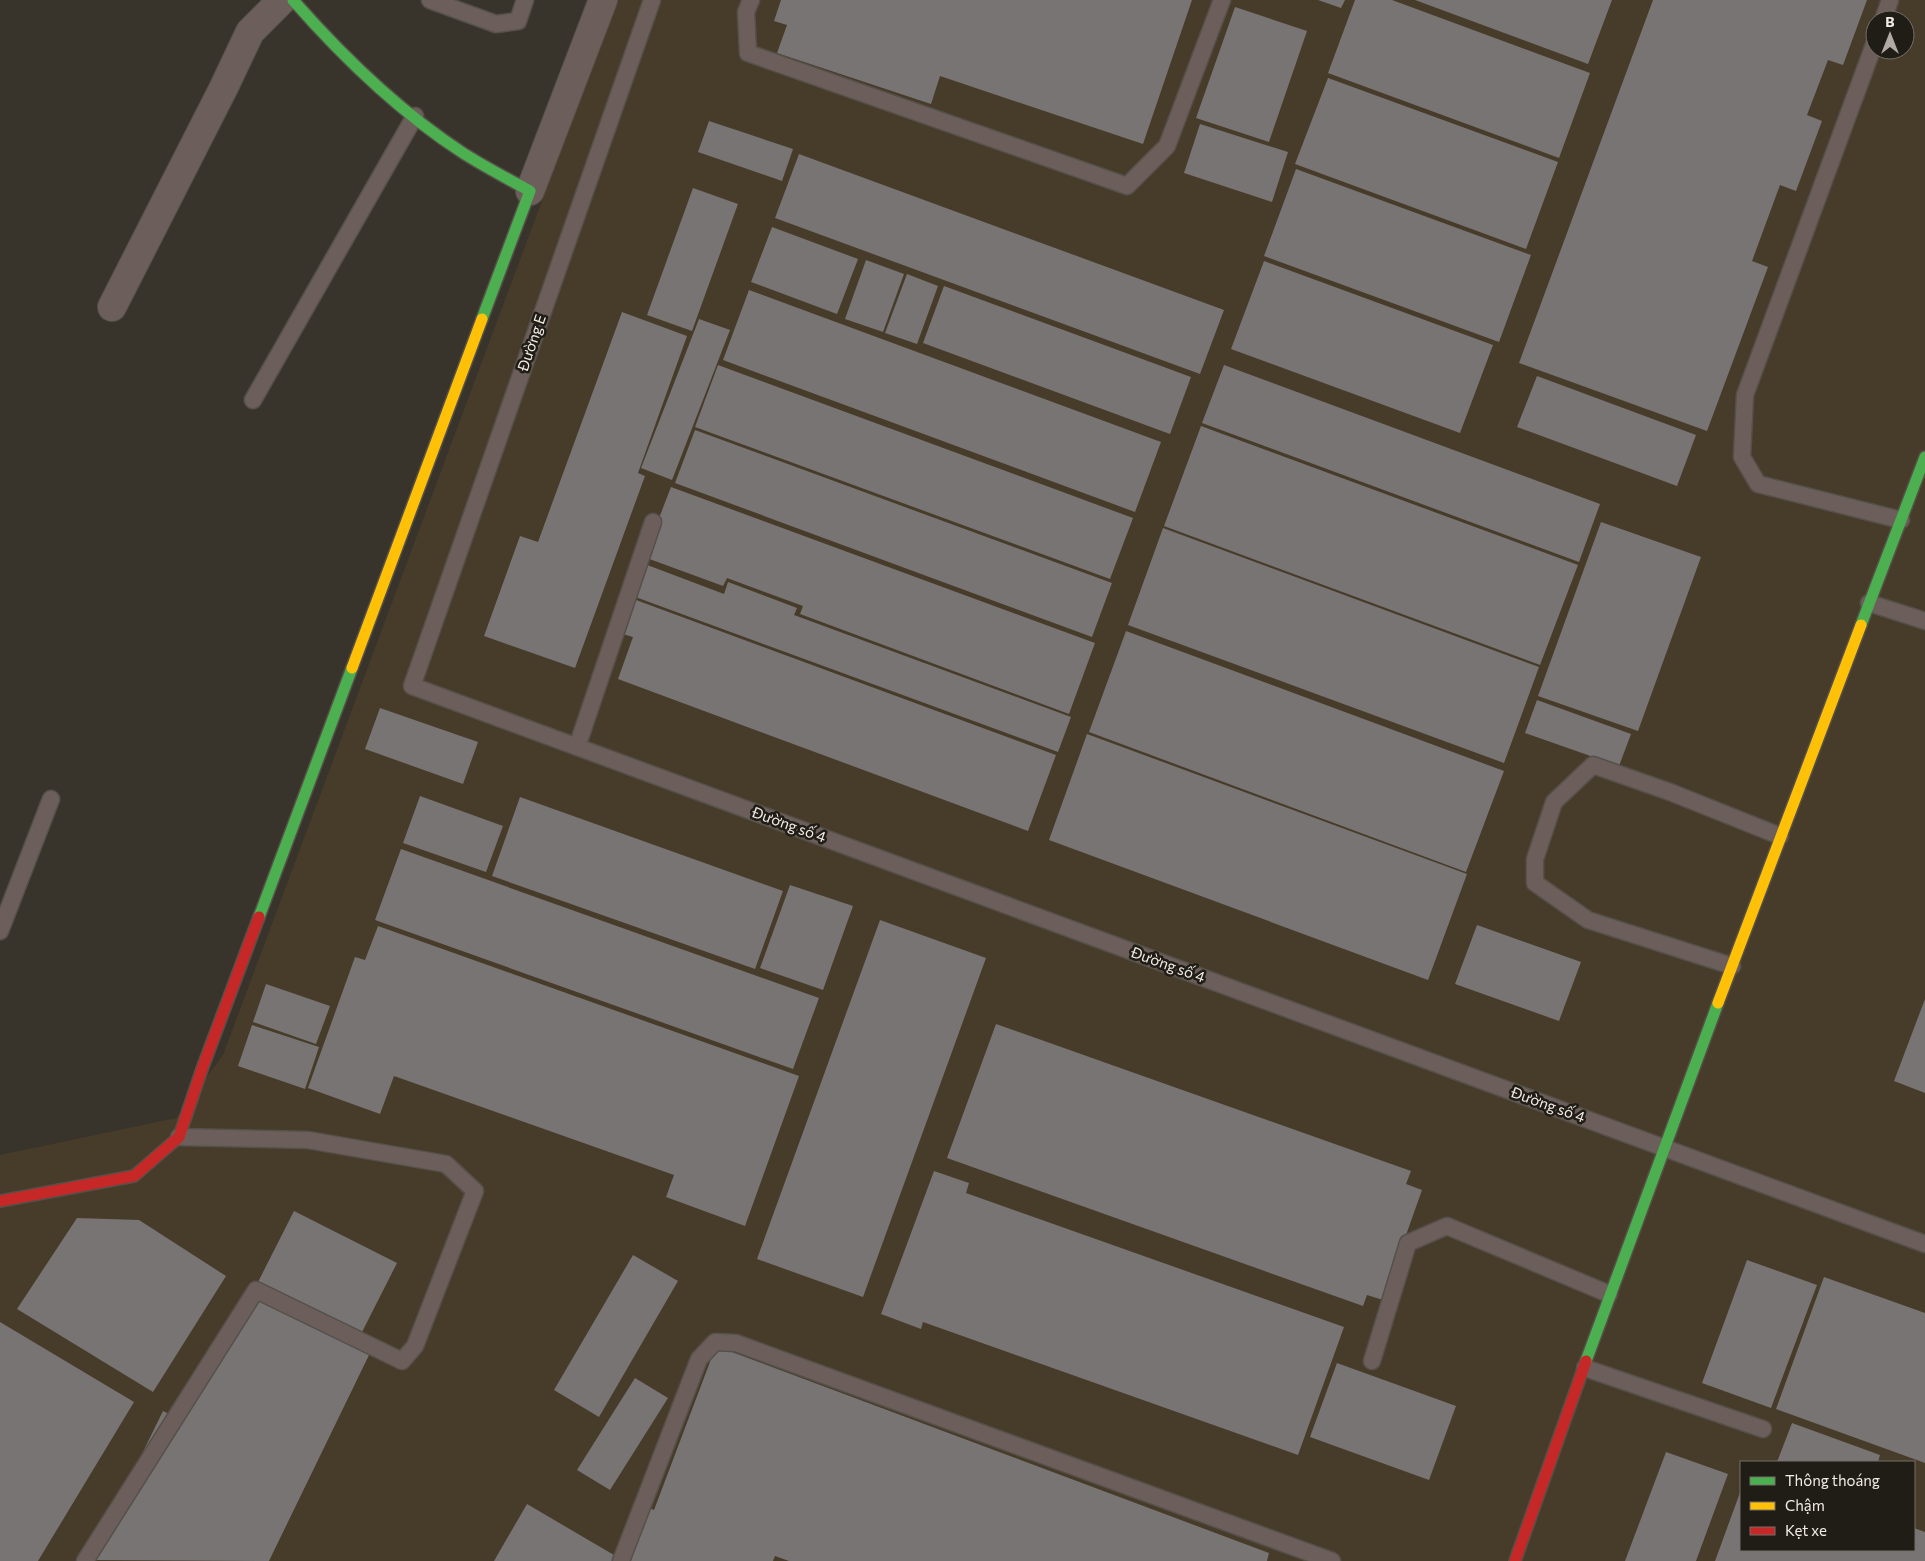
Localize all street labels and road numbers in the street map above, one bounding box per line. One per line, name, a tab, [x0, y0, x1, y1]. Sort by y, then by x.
street label: Đường E	[513, 312, 549, 374]
street label: Đường số 4	[749, 802, 829, 846]
street label: Đường số 4	[1128, 942, 1208, 986]
street label: Đường số 4	[1508, 1082, 1588, 1126]

